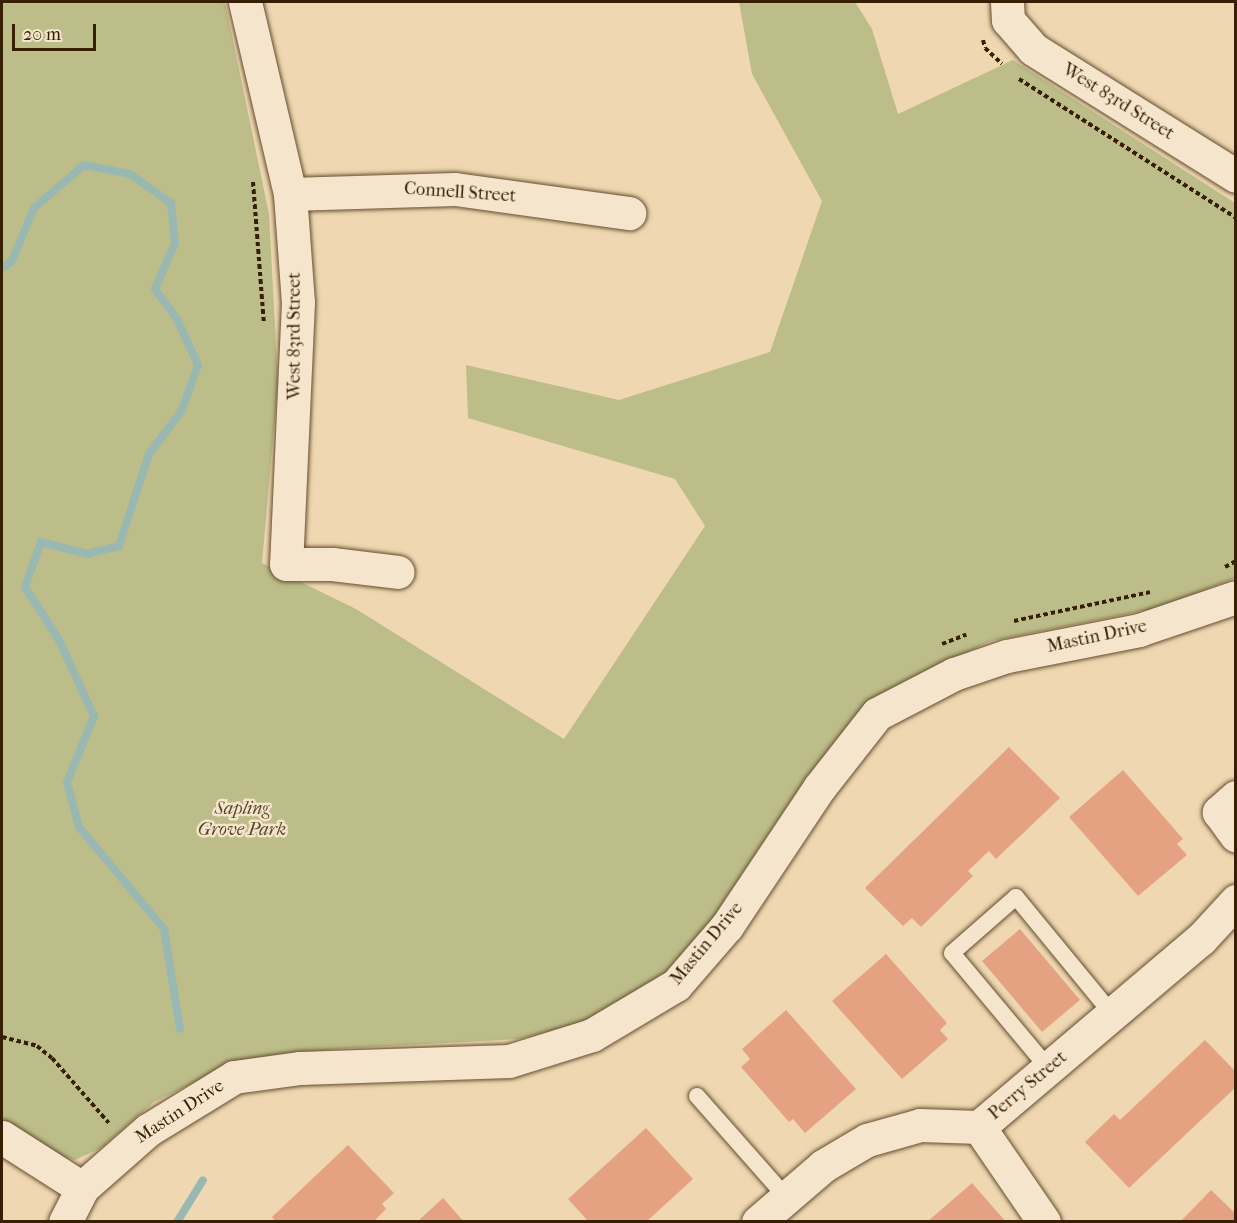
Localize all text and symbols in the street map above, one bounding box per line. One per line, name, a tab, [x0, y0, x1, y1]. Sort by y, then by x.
scale bar	[15, 12, 99, 50]
text: 20 m	[23, 24, 61, 45]
street label: West 83rd Street	[1058, 59, 1178, 145]
street label: Connell Street	[403, 178, 517, 208]
street label: West 83rd Street	[284, 272, 306, 400]
street label: Mastin Drive	[1045, 616, 1149, 658]
park label: Sapling Grove Park	[198, 799, 286, 842]
street label: Mastin Drive	[666, 898, 748, 990]
street label: Perry Street	[984, 1047, 1072, 1125]
street label: Mastin Drive	[132, 1075, 228, 1149]

